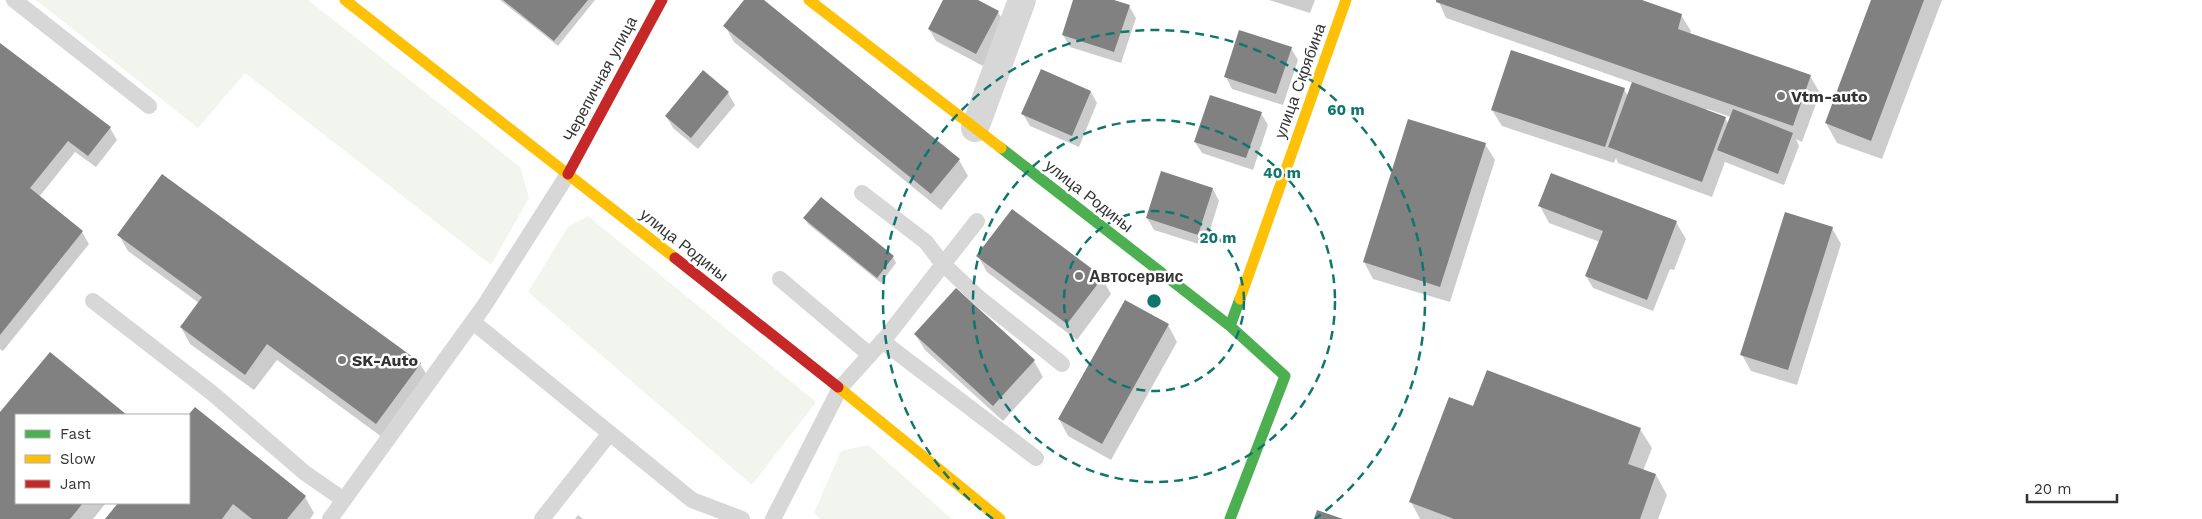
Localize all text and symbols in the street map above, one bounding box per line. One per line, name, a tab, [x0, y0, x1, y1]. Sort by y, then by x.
street label: Черепичная улица	[559, 13, 641, 145]
street label: улица Скрябина	[1270, 21, 1330, 141]
place label: Vtm-auto	[1791, 87, 1868, 106]
marker: Vtm-auto	[1775, 90, 1787, 102]
text: 60 m	[1327, 101, 1365, 119]
street label: улица Родины	[1041, 156, 1137, 236]
text: 40 m	[1263, 164, 1301, 182]
street label: улица Родины	[636, 205, 732, 285]
text: 20 m	[1199, 229, 1237, 247]
place label: Автосервис	[1089, 267, 1184, 286]
marker: Автосервис	[1073, 270, 1085, 282]
centre of rings	[1145, 292, 1163, 310]
place label: SK-Auto	[352, 351, 418, 370]
marker: SK-Auto	[336, 354, 348, 366]
legend	[15, 414, 190, 504]
text: Fast	[60, 425, 92, 443]
text: Slow	[60, 450, 96, 468]
scale bar	[2027, 472, 2117, 504]
text: Jam	[60, 475, 91, 493]
text: 20 m	[2034, 480, 2072, 498]

